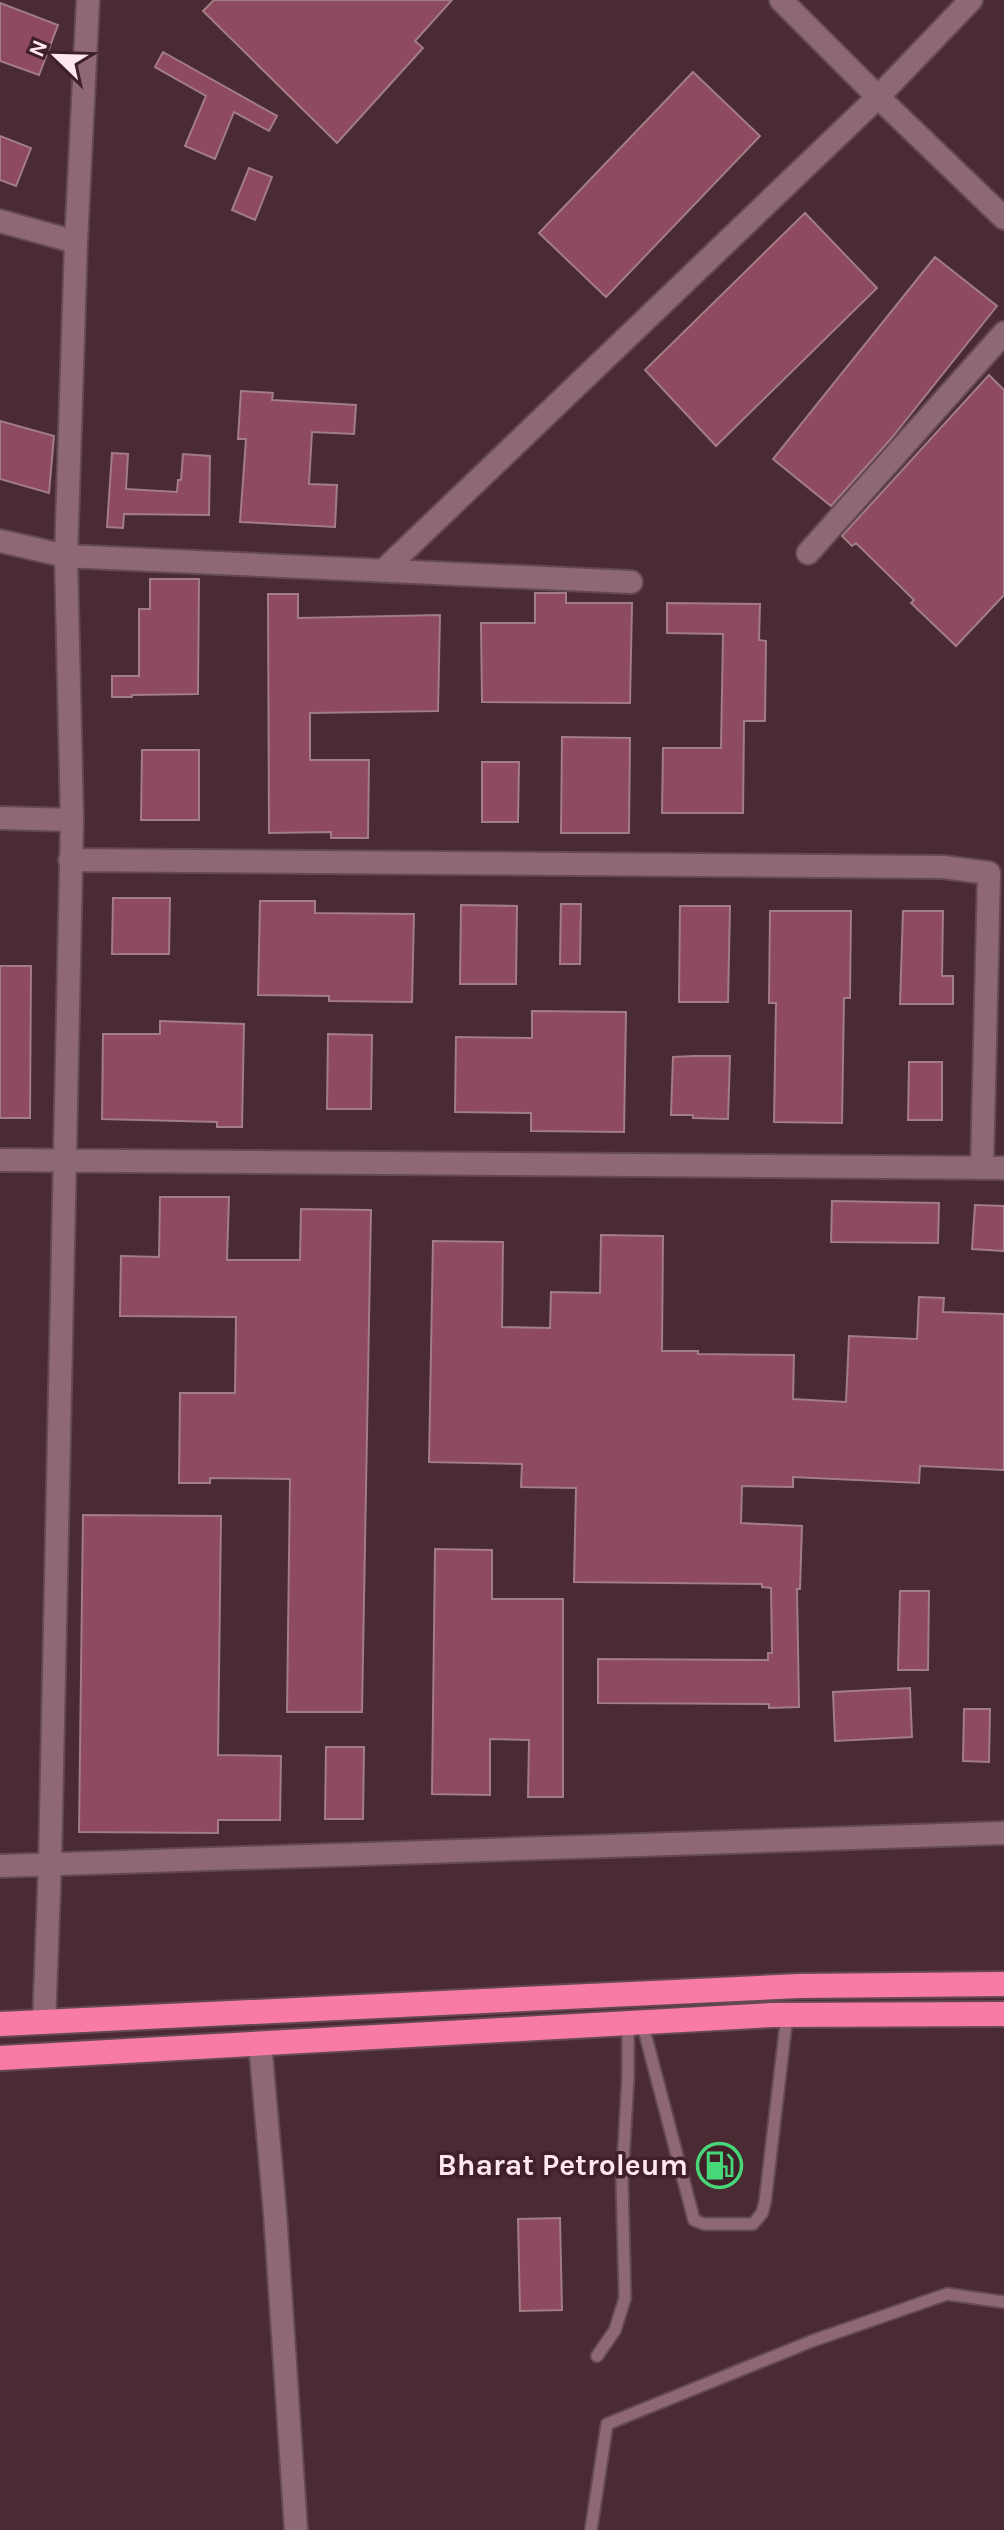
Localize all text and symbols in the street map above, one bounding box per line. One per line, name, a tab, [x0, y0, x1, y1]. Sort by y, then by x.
north arrow	[16, 16, 96, 96]
text: N	[23, 36, 54, 61]
fuel station icon: Bharat Petroleum	[695, 2141, 743, 2189]
place label: Bharat Petroleum	[437, 2147, 688, 2183]

